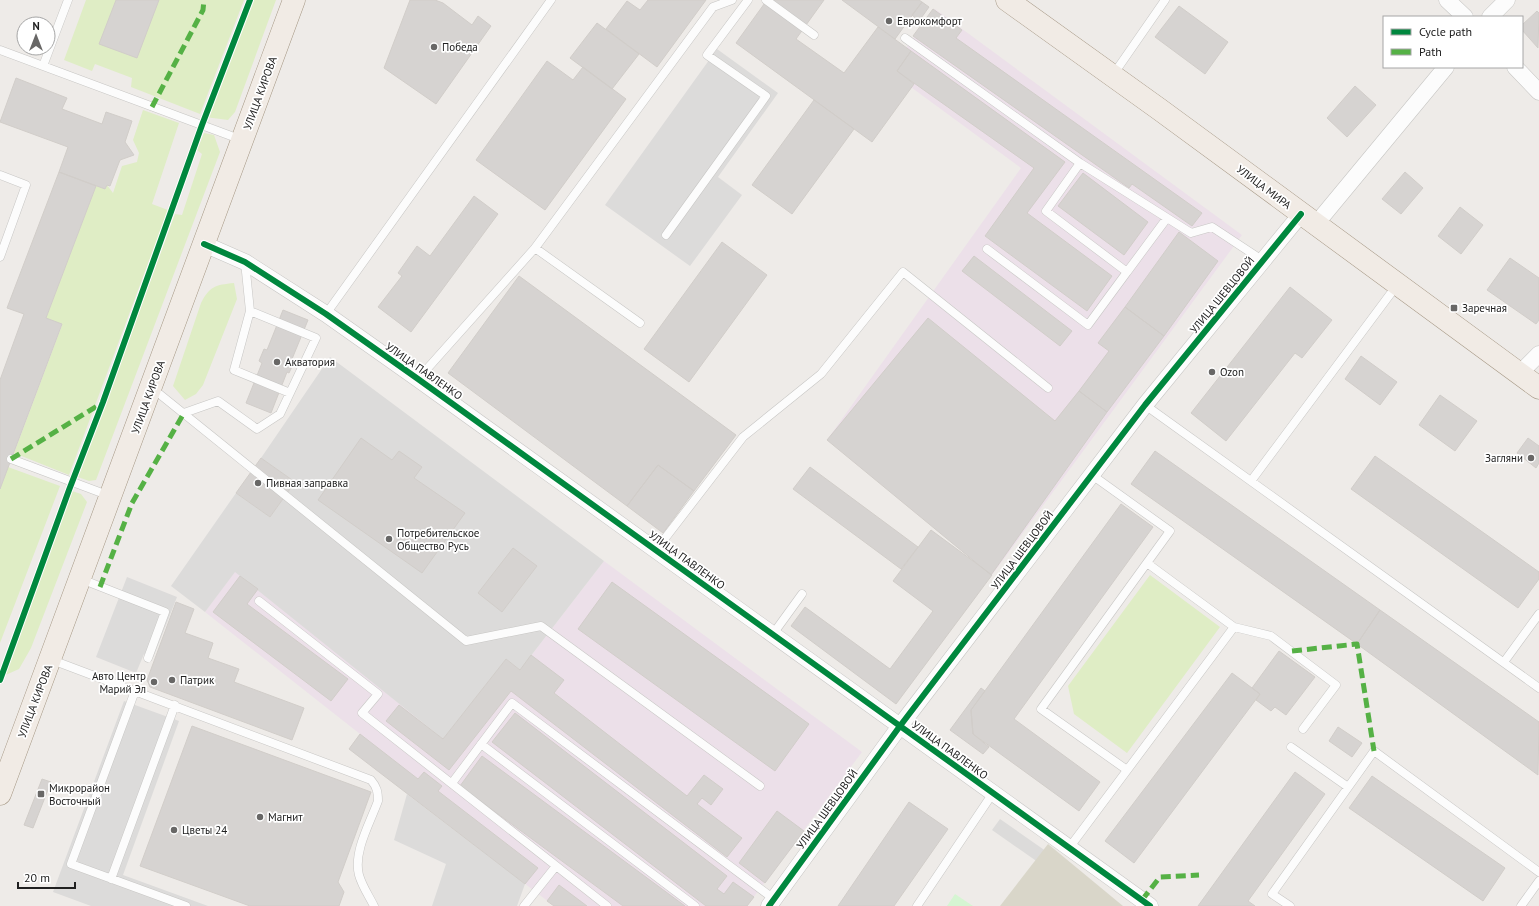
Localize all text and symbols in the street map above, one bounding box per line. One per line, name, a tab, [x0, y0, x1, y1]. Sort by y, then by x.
place label: Еврокомфорт	[897, 14, 963, 28]
north arrow	[16, 16, 56, 56]
marker: Еврокомфорт	[884, 16, 894, 26]
legend	[1383, 16, 1523, 68]
text: N	[32, 19, 40, 33]
text: Cycle path	[1419, 24, 1472, 39]
place label: Победа	[442, 40, 478, 54]
marker: Победа	[429, 42, 439, 52]
text: Path	[1419, 44, 1442, 59]
street label: УЛИЦА КИРОВА	[240, 54, 280, 132]
street label: УЛИЦА МИРА	[1234, 162, 1294, 212]
street label: УЛИЦА ШЕВЦОВОЙ	[1187, 254, 1257, 336]
place label: Заречная	[1462, 301, 1507, 315]
marker: Заречная	[1449, 303, 1459, 313]
street label: УЛИЦА ПАВЛЕНКО	[383, 339, 465, 403]
place label: Акватория	[285, 355, 335, 369]
marker: Акватория	[272, 357, 282, 367]
street label: УЛИЦА КИРОВА	[128, 358, 168, 436]
place label: Ozon	[1220, 365, 1244, 379]
marker: Ozon	[1207, 367, 1217, 377]
place label: Загляни	[1485, 451, 1523, 465]
marker: Загляни	[1526, 453, 1536, 463]
place label: Пивная заправка	[266, 476, 348, 490]
marker: Пивная заправка	[253, 478, 263, 488]
street label: УЛИЦА ШЕВЦОВОЙ	[988, 508, 1056, 592]
place label: Потребительское Общество Русь	[397, 526, 480, 553]
street label: УЛИЦА ПАВЛЕНКО	[646, 528, 728, 592]
marker: Потребительское Общество Русь	[384, 534, 394, 544]
street label: УЛИЦА КИРОВА	[15, 662, 56, 740]
place label: Авто Центр Марий Эл	[92, 669, 146, 696]
place label: Патрик	[180, 673, 215, 687]
marker: Патрик	[167, 675, 177, 685]
marker: Авто Центр Марий Эл	[149, 677, 159, 687]
street label: УЛИЦА ПАВЛЕНКО	[909, 718, 991, 782]
street label: УЛИЦА ШЕВЦОВОЙ	[793, 767, 861, 851]
place label: Микрорайон Восточный	[49, 781, 110, 808]
marker: Микрорайон Восточный	[36, 789, 46, 799]
place label: Магнит	[268, 810, 303, 824]
marker: Магнит	[255, 812, 265, 822]
place label: Цветы 24	[182, 823, 227, 837]
marker: Цветы 24	[169, 825, 179, 835]
scale bar	[18, 864, 75, 890]
text: 20 m	[24, 870, 50, 885]

